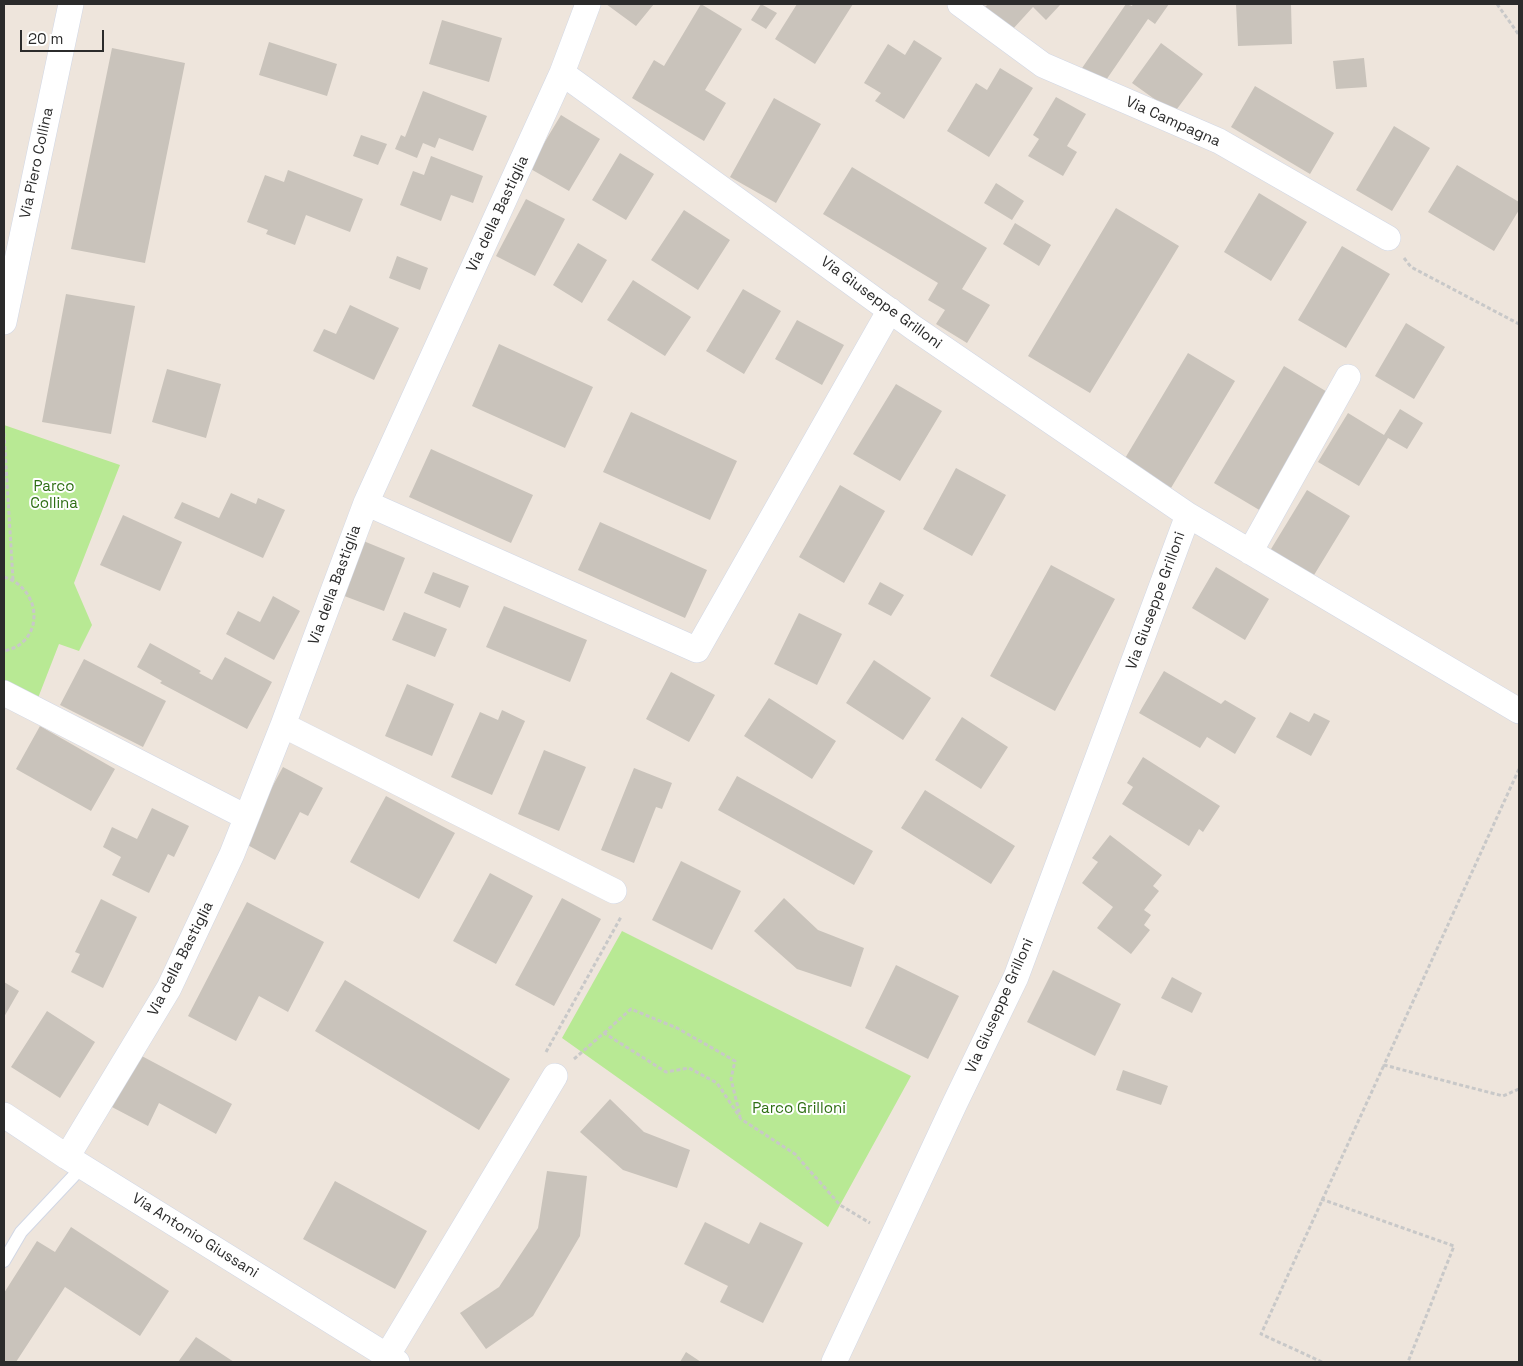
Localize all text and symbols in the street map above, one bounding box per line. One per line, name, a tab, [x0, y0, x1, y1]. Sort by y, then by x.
scale bar	[22, 20, 106, 52]
text: 20 m	[28, 29, 63, 48]
street label: Via Campagna	[1123, 93, 1223, 151]
street label: Via Piero Collina	[16, 106, 58, 220]
street label: Via della Bastiglia	[463, 153, 533, 275]
street label: Via Giuseppe Grilloni	[817, 253, 945, 353]
park label: Parco Collina	[30, 478, 78, 513]
street label: Via della Bastiglia	[305, 523, 365, 647]
street label: Via Giuseppe Grilloni	[1123, 529, 1189, 673]
street label: Via della Bastiglia	[144, 899, 218, 1019]
street label: Via Giuseppe Grilloni	[962, 936, 1038, 1076]
park label: Parco Grilloni	[752, 1100, 846, 1118]
street label: Via Antonio Giussani	[128, 1190, 262, 1282]

